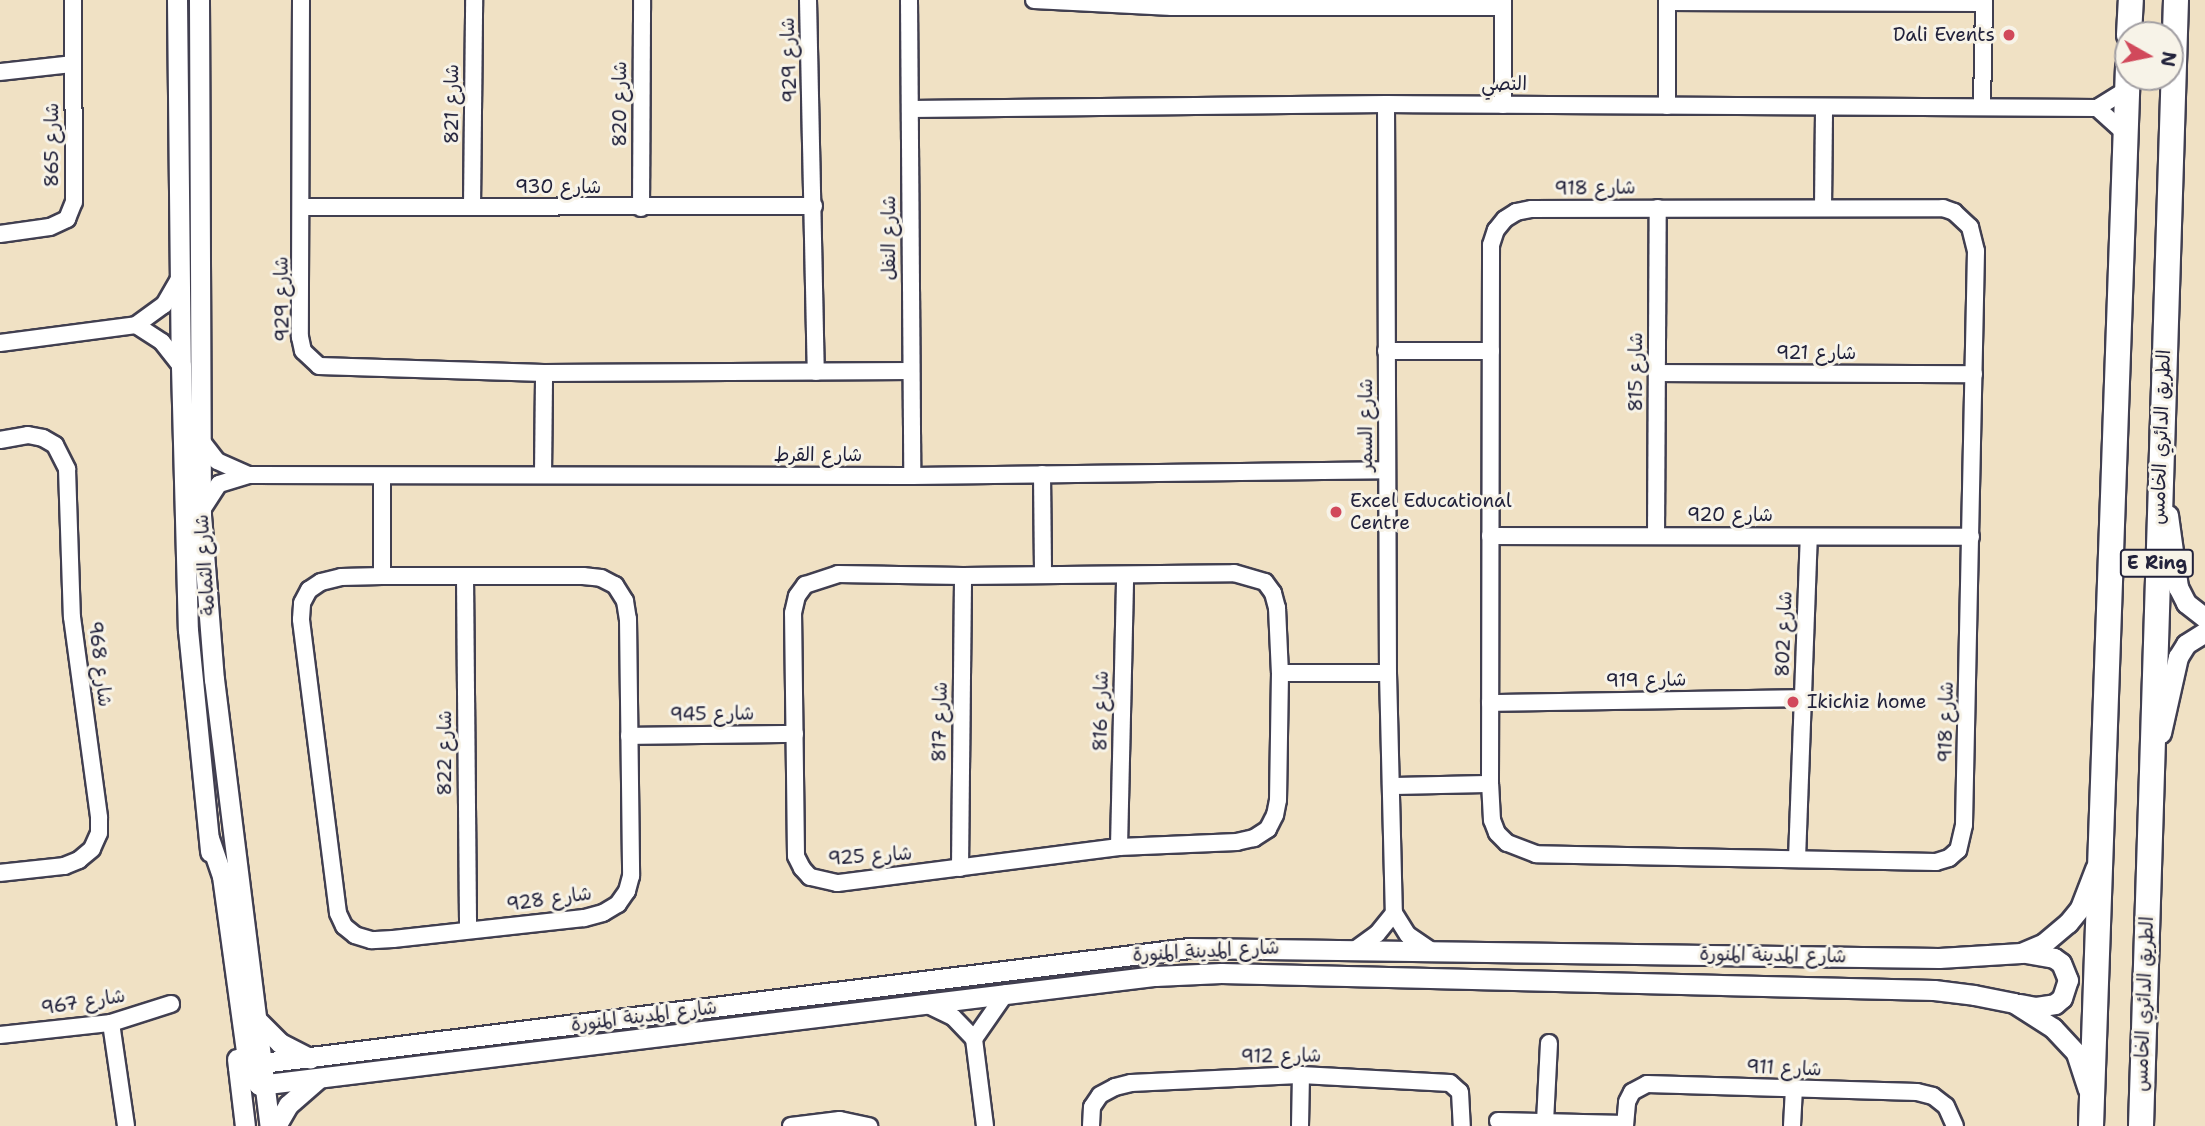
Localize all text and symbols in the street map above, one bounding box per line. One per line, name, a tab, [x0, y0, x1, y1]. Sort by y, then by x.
street label: شارع 929	[776, 17, 802, 103]
north arrow	[2114, 21, 2184, 91]
place label: Dali Events	[1893, 24, 1995, 46]
marker: Dali Events	[2001, 27, 2017, 43]
text: N	[2155, 50, 2182, 68]
street label: شارع 820	[609, 61, 631, 147]
street label: شارع 821	[441, 64, 463, 144]
street label: النصي	[1481, 73, 1527, 95]
street label: شارع 865	[41, 103, 63, 187]
street label: شارع 930	[515, 176, 601, 198]
street label: شارع 918	[1554, 176, 1636, 200]
street label: شارع النفل	[878, 196, 900, 280]
street label: شارع 929	[270, 256, 294, 342]
street label: شارع 815	[1625, 332, 1647, 412]
street label: شارع 921	[1776, 342, 1856, 364]
street label: الطريق الدائري الخامس	[2147, 349, 2175, 525]
street label: شارع السمر	[1355, 379, 1377, 471]
street label: شارع القرط	[774, 444, 862, 466]
place label: Excel Educational Centre	[1350, 490, 1512, 534]
marker: Excel Educational Centre	[1328, 504, 1344, 520]
street label: شارع 920	[1687, 504, 1773, 526]
street label: شارع الثمامة	[190, 514, 220, 616]
road number: E Ring	[2118, 548, 2196, 578]
street label: شارع 802	[1771, 591, 1797, 677]
street label: شارع 968	[83, 620, 117, 708]
street label: شارع 919	[1605, 668, 1687, 692]
street label: شارع 816	[1089, 670, 1113, 752]
street label: شارع 918	[1934, 681, 1958, 763]
street label: شارع 817	[928, 682, 952, 762]
place label: Ikichiz home	[1807, 691, 1926, 713]
marker: Ikichiz home	[1785, 694, 1801, 710]
street label: شارع 945	[670, 702, 754, 726]
street label: شارع 822	[434, 710, 456, 796]
street label: شارع 925	[827, 842, 913, 870]
street label: شارع 928	[505, 882, 593, 916]
street label: الطريق الدائري الخامس	[2130, 916, 2158, 1092]
street label: شارع المدينة المنورة	[1132, 936, 1280, 966]
street label: شارع المدينة المنورة	[1699, 942, 1847, 968]
street label: شارع 967	[39, 984, 127, 1020]
street label: شارع المدينة المنورة	[570, 996, 718, 1036]
street label: شارع 912	[1241, 1044, 1321, 1068]
street label: شارع 911	[1746, 1055, 1822, 1081]

